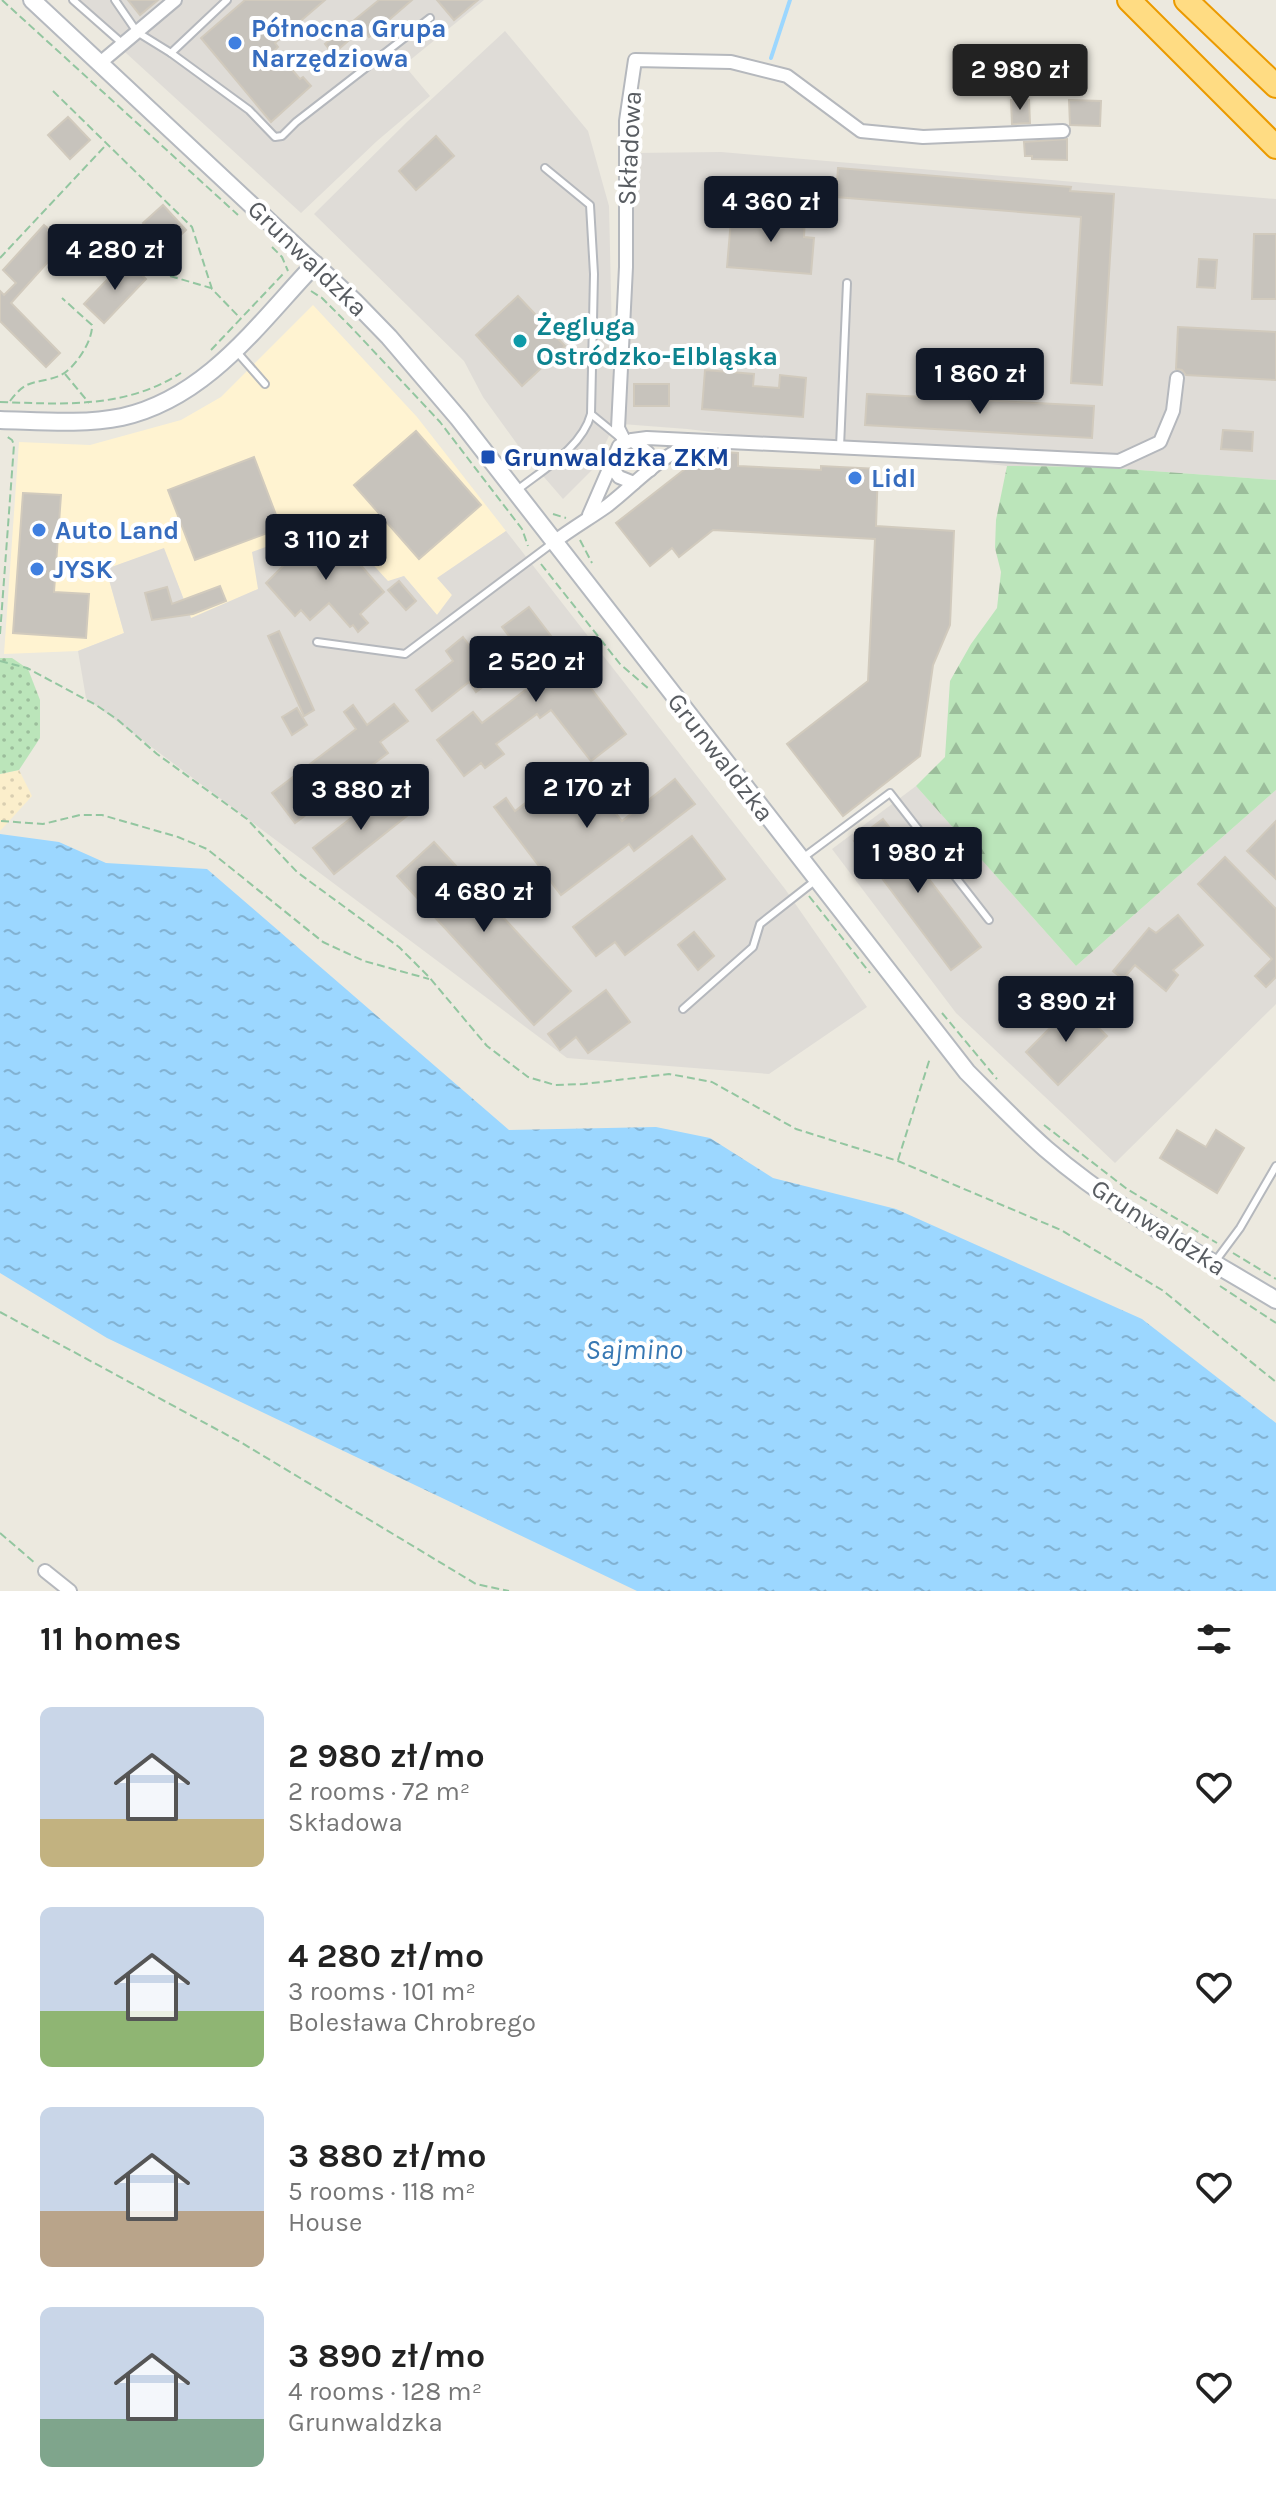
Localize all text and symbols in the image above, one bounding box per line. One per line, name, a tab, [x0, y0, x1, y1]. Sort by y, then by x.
place label: Północna Grupa Narzędziowa	[251, 13, 447, 74]
marker: Północna Grupa Narzędziowa	[226, 34, 244, 52]
pin: 2 980 zł	[937, 44, 1103, 112]
text: 2 980 zł	[971, 54, 1069, 85]
street label: Składowa	[611, 90, 648, 206]
pin: 4 360 zł	[688, 176, 854, 244]
text: 4 360 zł	[722, 186, 820, 217]
street label: Grunwaldzka	[241, 193, 374, 323]
pin: 4 280 zł	[32, 224, 198, 292]
text: 4 280 zł	[66, 234, 164, 265]
place label: Żegluga Ostródzko-Elbląska	[536, 311, 778, 372]
marker: Żegluga Ostródzko-Elbląska	[511, 332, 529, 350]
pin: 1 860 zł	[897, 348, 1063, 416]
text: 1 860 zł	[934, 358, 1026, 389]
place label: Grunwaldzka ZKM	[504, 442, 729, 473]
marker: Grunwaldzka ZKM	[479, 448, 497, 466]
place label: Lidl	[871, 463, 916, 494]
marker: Lidl	[846, 469, 864, 487]
pin: 3 110 zł	[243, 514, 409, 582]
place label: Auto Land	[55, 515, 179, 546]
marker: Auto Land	[30, 521, 48, 539]
text: 3 110 zł	[283, 524, 369, 555]
place label: JYSK	[53, 554, 113, 585]
marker: JYSK	[28, 560, 46, 578]
pin: 2 520 zł	[453, 636, 619, 704]
text: 2 520 zł	[488, 646, 584, 677]
street label: Grunwaldzka	[661, 687, 780, 828]
pin: 2 170 zł	[504, 762, 670, 830]
pin: 3 880 zł	[278, 764, 444, 832]
text: 2 170 zł	[543, 772, 631, 803]
text: 3 880 zł	[311, 774, 411, 805]
pin: 1 980 zł	[835, 827, 1001, 895]
text: 1 980 zł	[872, 837, 964, 868]
pin: 4 680 zł	[401, 866, 567, 934]
text: 4 680 zł	[435, 876, 533, 907]
pin: 3 890 zł	[983, 976, 1149, 1044]
text: 3 890 zł	[1016, 986, 1116, 1017]
street label: Grunwaldzka	[1085, 1172, 1232, 1283]
water label: Sajmino	[585, 1333, 683, 1366]
icon: filters	[1192, 1617, 1236, 1661]
text: 11 homes	[40, 1619, 182, 1659]
text: 2 980 zł/mo	[288, 1736, 485, 1776]
icon: home	[104, 1739, 200, 1835]
icon: heart	[1192, 1765, 1236, 1809]
text: 2 rooms · 72 m²	[288, 1776, 470, 1807]
text: Składowa	[288, 1807, 403, 1838]
text: 4 280 zł/mo	[288, 1936, 484, 1976]
icon: home	[104, 1939, 200, 2035]
icon: heart	[1192, 1965, 1236, 2009]
text: 3 rooms · 101 m²	[288, 1976, 476, 2007]
text: Bolesława Chrobrego	[288, 2007, 536, 2038]
text: 3 880 zł/mo	[288, 2136, 487, 2176]
icon: home	[104, 2139, 200, 2235]
icon: heart	[1192, 2165, 1236, 2209]
text: 5 rooms · 118 m²	[288, 2176, 476, 2207]
text: House	[288, 2207, 362, 2238]
text: 3 890 zł/mo	[288, 2336, 485, 2376]
icon: home	[104, 2339, 200, 2435]
icon: heart	[1192, 2365, 1236, 2409]
text: 4 rooms · 128 m²	[288, 2376, 482, 2407]
text: Grunwaldzka	[288, 2407, 443, 2438]

